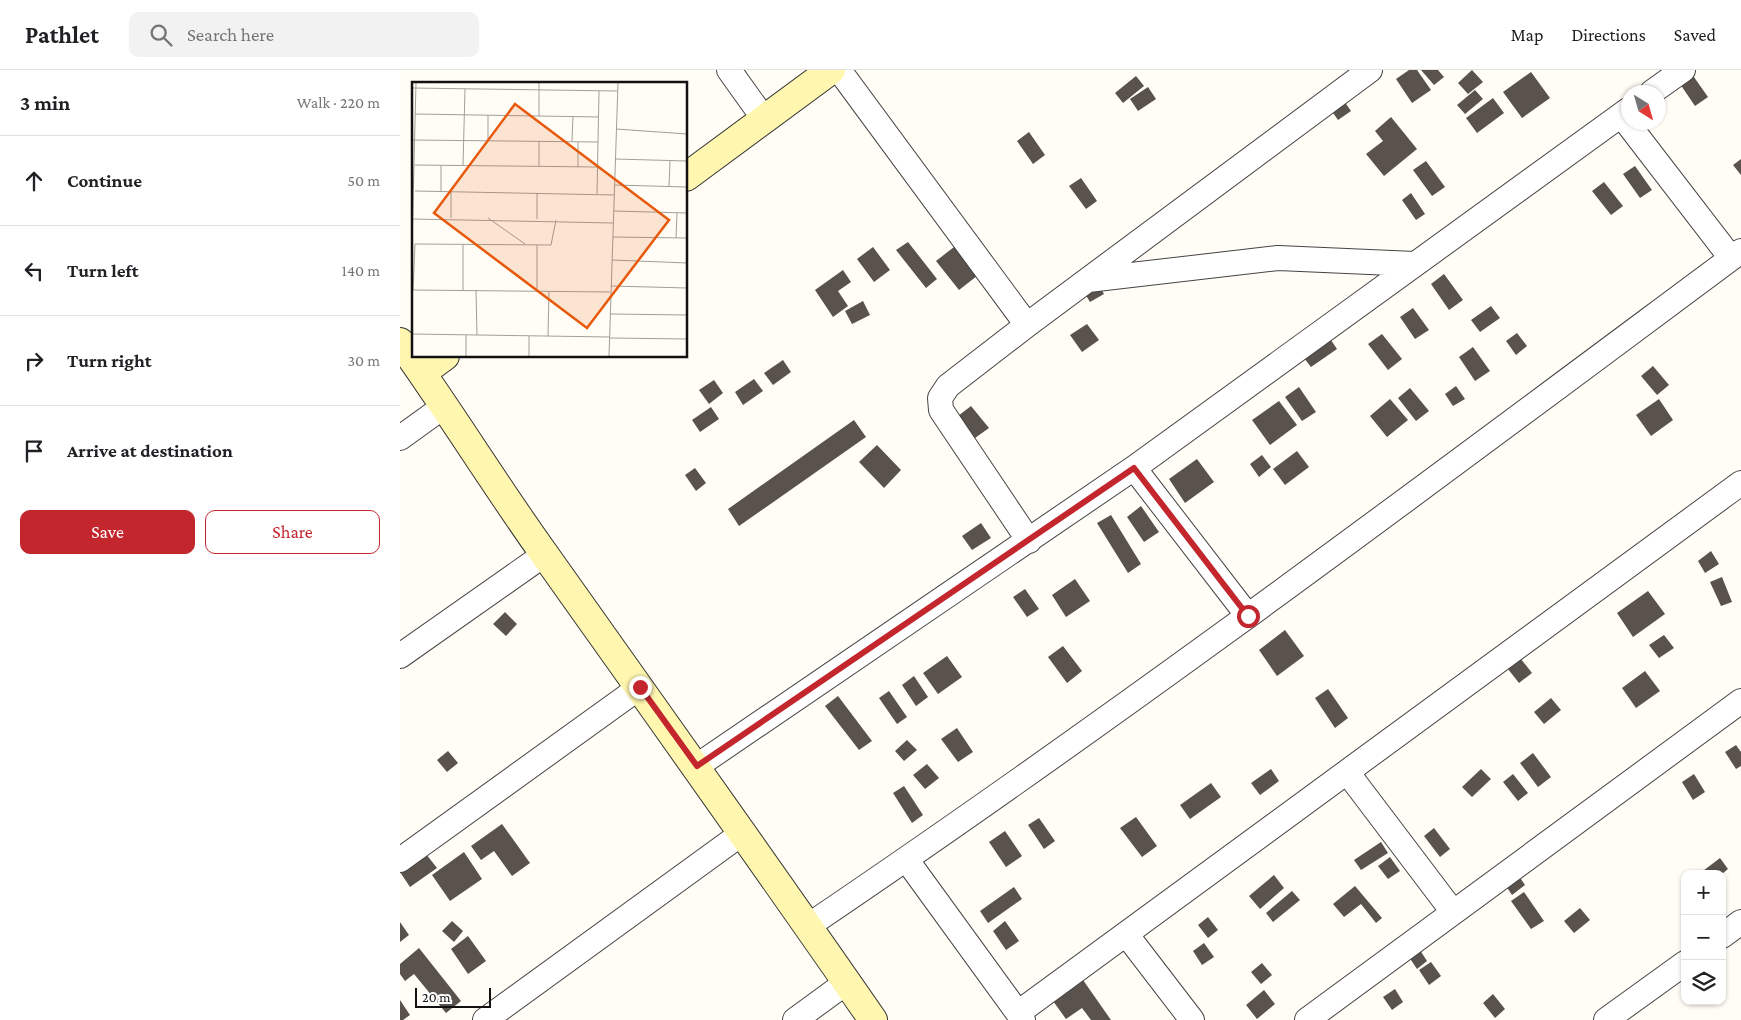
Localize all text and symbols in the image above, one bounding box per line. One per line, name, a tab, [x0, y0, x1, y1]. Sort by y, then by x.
search box	[129, 12, 479, 57]
text: Pathlet	[25, 21, 99, 48]
icon: search	[147, 21, 175, 49]
text: Search here	[187, 24, 274, 45]
text: Map	[1511, 25, 1543, 45]
text: Directions	[1571, 25, 1646, 45]
text: Saved	[1674, 25, 1716, 45]
inset map	[412, 82, 688, 358]
north arrow	[1621, 85, 1666, 130]
text: 3 min	[20, 91, 70, 115]
text: Walk · 220 m	[297, 94, 380, 111]
icon: ahead	[20, 167, 48, 195]
text: Continue	[67, 170, 142, 191]
text: 50 m	[348, 172, 380, 189]
icon: left	[20, 257, 48, 285]
text: Turn left	[67, 260, 139, 281]
text: 140 m	[342, 262, 380, 279]
icon: right	[20, 347, 48, 375]
text: Turn right	[67, 350, 152, 371]
text: 30 m	[348, 352, 380, 369]
icon: arrive	[20, 437, 48, 465]
text: Arrive at destination	[67, 440, 233, 461]
button: Save	[20, 510, 195, 554]
button: Share	[205, 510, 380, 554]
route start	[1237, 605, 1260, 628]
route end	[629, 676, 652, 699]
map controls	[1681, 870, 1726, 1005]
button: +	[1681, 870, 1726, 915]
button: −	[1681, 915, 1726, 960]
button: layers	[1681, 960, 1726, 1005]
scale bar	[415, 985, 491, 1008]
text: 20 m	[422, 989, 450, 1005]

